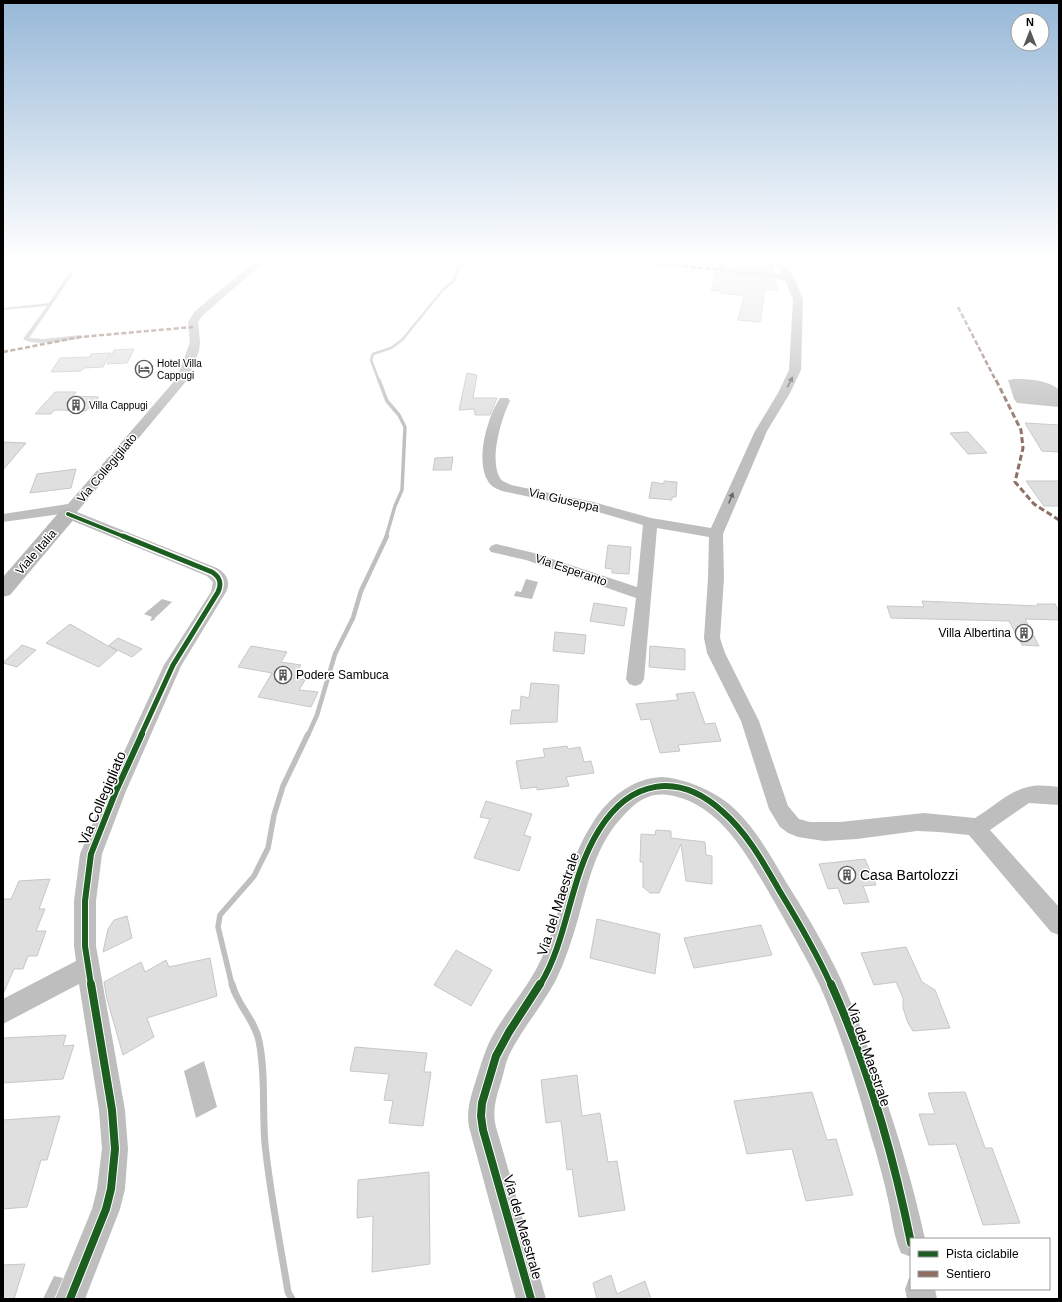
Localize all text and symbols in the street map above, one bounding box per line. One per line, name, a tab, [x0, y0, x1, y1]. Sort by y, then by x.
north arrow	[1010, 12, 1050, 52]
text: N	[1026, 16, 1034, 28]
place label: Hotel Villa Cappugi	[157, 358, 202, 381]
hotel icon: Hotel Villa Cappugi	[134, 359, 154, 379]
one-way arrow	[787, 376, 793, 388]
building icon: Villa Cappugi	[66, 395, 86, 415]
place label: Villa Cappugi	[89, 400, 148, 411]
street label: Via Collegigliato	[74, 430, 140, 505]
street label: Via Giuseppa	[527, 485, 601, 515]
one-way arrow	[728, 492, 734, 503]
street label: Viale Italia	[13, 526, 60, 577]
street label: Via Esperanto	[533, 551, 609, 589]
building icon: Villa Albertina	[1014, 623, 1034, 643]
place label: Villa Albertina	[939, 626, 1011, 640]
building icon: Podere Sambuca	[273, 665, 293, 685]
place label: Podere Sambuca	[296, 668, 389, 682]
street label: Via Collegigliato	[75, 749, 129, 847]
street label: Via del Maestrale	[534, 850, 582, 958]
building icon: Casa Bartolozzi	[837, 865, 857, 885]
place label: Casa Bartolozzi	[860, 867, 958, 883]
street label: Via del Maestrale	[844, 1001, 894, 1109]
street label: Via del Maestrale	[500, 1173, 546, 1281]
legend	[910, 1238, 1050, 1290]
text: Pista ciclabile	[946, 1247, 1019, 1261]
text: Sentiero	[946, 1267, 991, 1281]

